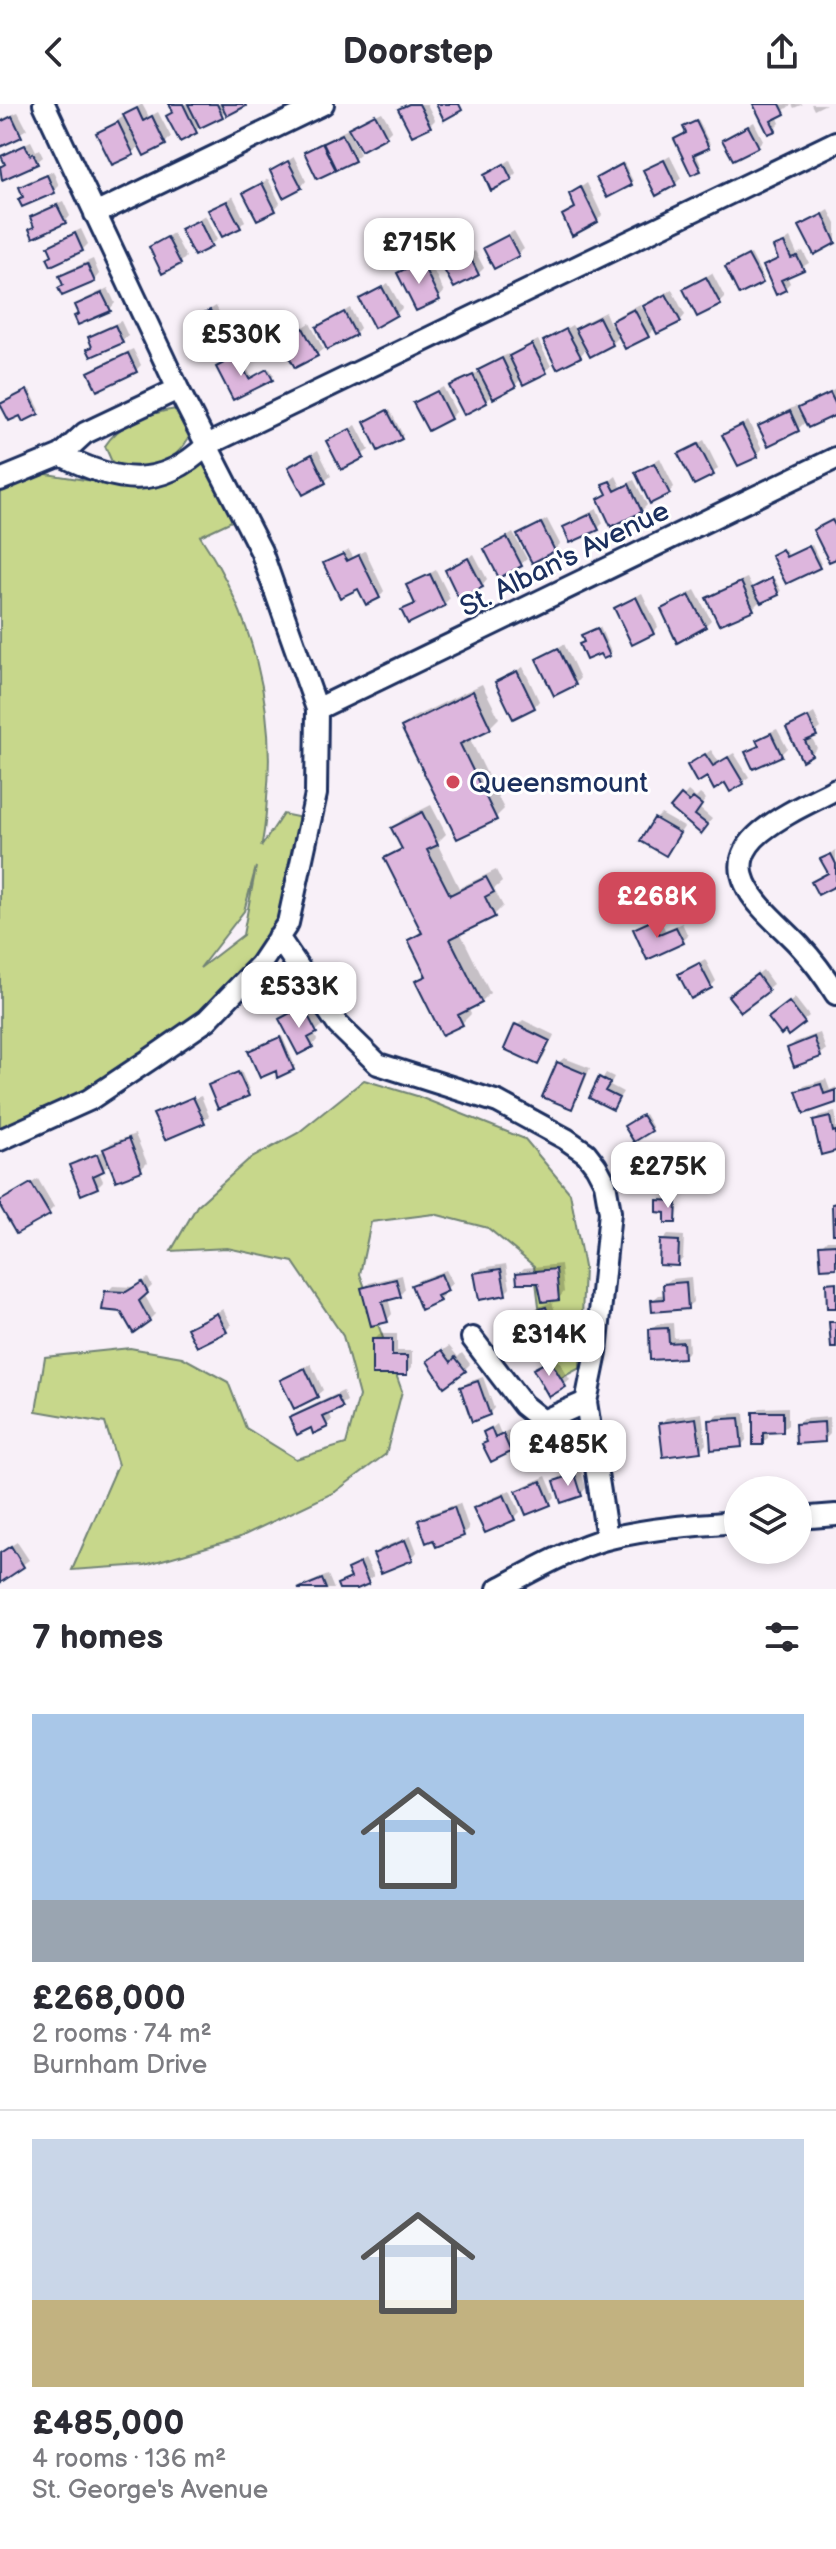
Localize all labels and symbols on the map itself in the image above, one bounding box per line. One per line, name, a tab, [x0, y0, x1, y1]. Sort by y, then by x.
pin: £715K	[363, 218, 475, 286]
pin: £530K	[185, 310, 297, 378]
street label: St. Alban's Avenue	[455, 494, 675, 624]
place label: Queensmount	[469, 767, 648, 800]
marker: Queensmount	[444, 773, 462, 791]
pin: £268K	[601, 872, 713, 940]
pin: £533K	[243, 962, 355, 1030]
pin: £275K	[612, 1142, 724, 1210]
pin: £314K	[493, 1310, 605, 1378]
pin: £485K	[512, 1420, 624, 1488]

